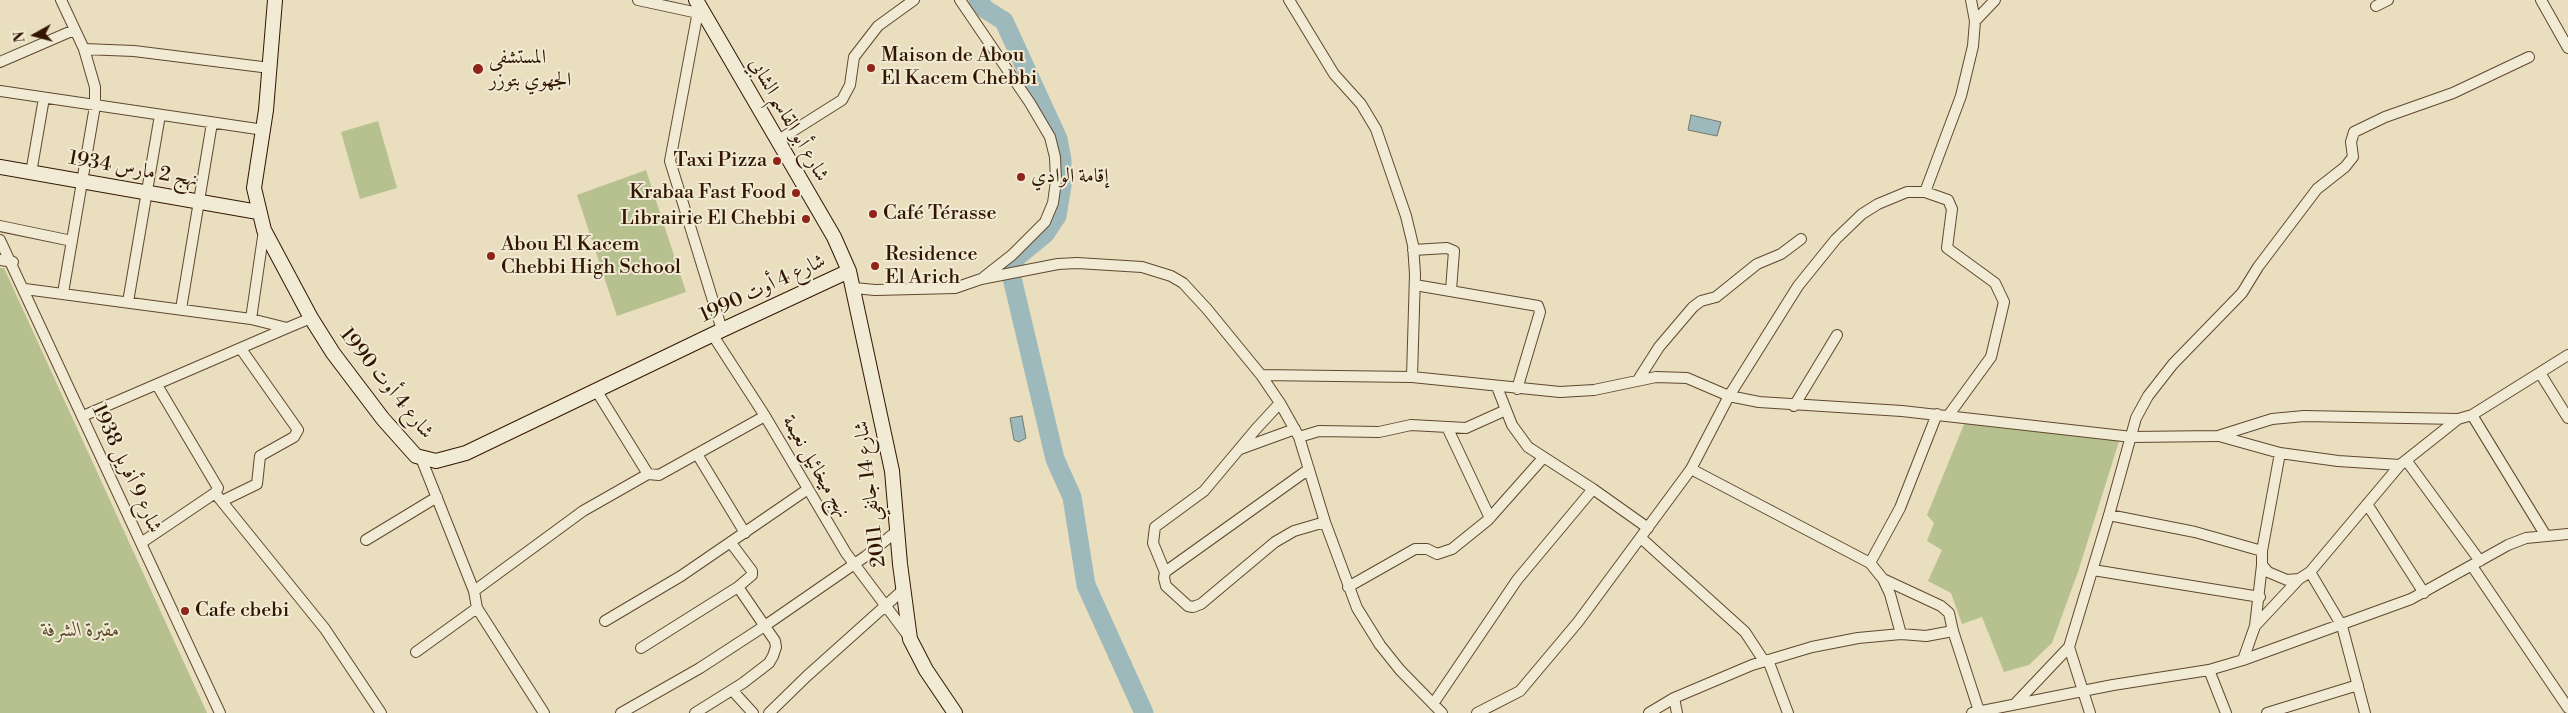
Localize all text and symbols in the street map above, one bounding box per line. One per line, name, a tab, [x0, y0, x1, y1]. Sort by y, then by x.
north arrow	[10, 10, 60, 60]
text: N	[11, 30, 30, 43]
place label: Maison de Abou El Kacem Chebbi	[881, 44, 1037, 91]
place label: المستشفى الجهوي بتوزر	[489, 46, 571, 93]
street label: شارع أبو القاسم الشابي	[743, 54, 833, 186]
marker: المستشفى الجهوي بتوزر	[471, 62, 485, 76]
marker: Maison de Abou El Kacem Chebbi	[865, 62, 877, 74]
street label: نهج 2 مارس 1934	[67, 147, 199, 193]
place label: Taxi Pizza	[674, 149, 767, 173]
marker: Taxi Pizza	[771, 155, 783, 167]
place label: إقامة الوادي	[1031, 165, 1109, 189]
marker: إقامة الوادي	[1015, 171, 1027, 183]
place label: Krabaa Fast Food	[629, 181, 786, 205]
marker: Krabaa Fast Food	[790, 187, 802, 199]
place label: Café Térasse	[883, 202, 997, 226]
place label: Librairie El Chebbi	[621, 207, 796, 231]
marker: Café Térasse	[867, 208, 879, 220]
marker: Librairie El Chebbi	[800, 213, 812, 225]
place label: Abou El Kacem Chebbi High School	[501, 233, 681, 280]
place label: Residence El Arich	[885, 243, 978, 290]
street label: شارع 4 أوت 1990	[696, 249, 830, 329]
marker: Abou El Kacem Chebbi High School	[485, 250, 497, 262]
marker: Residence El Arich	[869, 260, 881, 272]
street label: شارع 4 أوت 1990	[334, 324, 438, 444]
street label: شارع 9 أفريل 1938	[86, 401, 166, 537]
street label: نهج ميخائيل نعيمة	[776, 411, 854, 523]
street label: شارع 14 جانفي 2011	[850, 419, 892, 569]
place label: Cafe cbebi	[195, 599, 289, 623]
marker: Cafe cbebi	[179, 605, 191, 617]
park label: مقبرة الشرفة	[42, 619, 120, 643]

